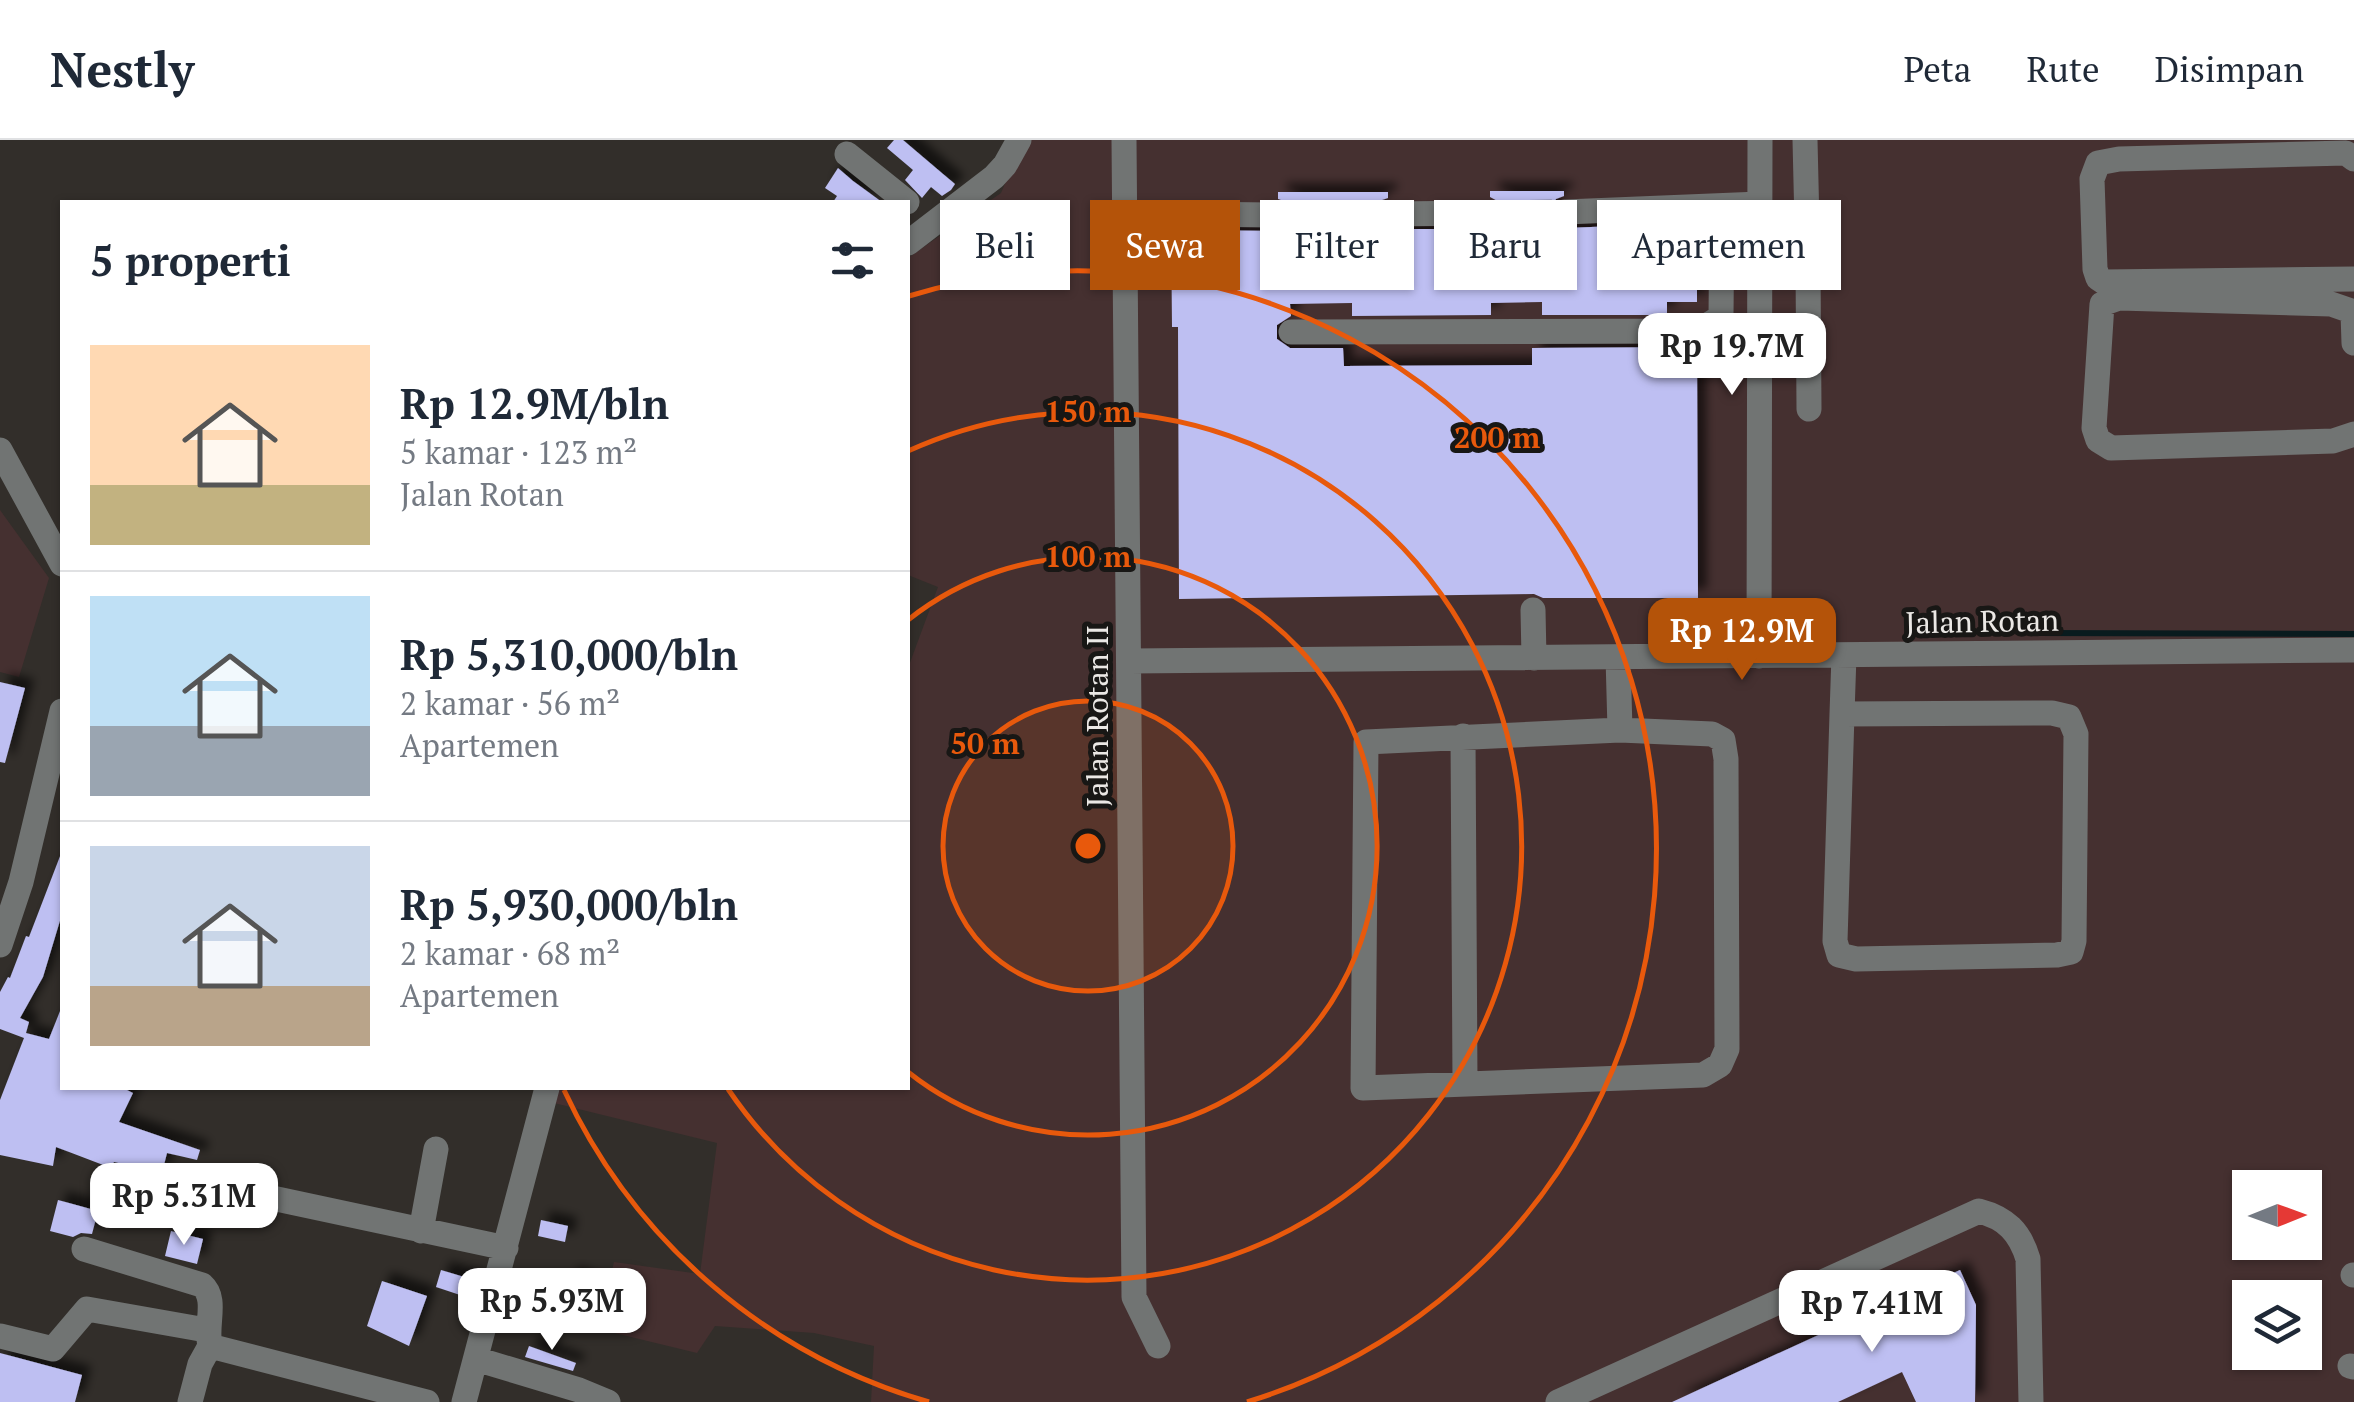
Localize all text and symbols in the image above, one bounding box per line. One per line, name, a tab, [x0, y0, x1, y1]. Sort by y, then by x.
text: Nestly	[50, 37, 194, 101]
text: Peta	[1903, 46, 1972, 92]
text: Rute	[2027, 46, 2100, 92]
text: Disimpan	[2155, 46, 2304, 92]
chip: Beli	[940, 200, 1070, 290]
chip: Sewa	[1090, 200, 1240, 290]
chip: Filter	[1260, 200, 1414, 290]
chip: Baru	[1434, 200, 1577, 290]
chip: Apartemen	[1597, 200, 1841, 290]
text: 5 properti	[90, 232, 291, 288]
icon: filters	[825, 233, 880, 288]
pin: Rp 19.7M	[1629, 313, 1835, 398]
text: Rp 19.7M	[1660, 324, 1804, 366]
text: Rp 12.9M/bln	[400, 375, 669, 431]
icon: home	[170, 385, 290, 505]
text: 150 m	[1045, 391, 1132, 431]
text: 200 m	[1454, 417, 1541, 457]
text: 5 kamar · 123 m²	[400, 431, 637, 473]
text: Jalan Rotan	[400, 473, 564, 515]
text: 100 m	[1045, 536, 1132, 576]
pin: Rp 12.9M	[1639, 598, 1845, 683]
street label: Jalan Rotan	[1905, 600, 2059, 642]
text: Rp 12.9M	[1670, 609, 1814, 651]
street label: Jalan Rotan II	[1077, 625, 1117, 807]
text: Rp 5,310,000/bln	[400, 626, 738, 682]
icon: home	[170, 636, 290, 756]
text: 2 kamar · 56 m²	[400, 682, 620, 724]
text: 50 m	[950, 723, 1020, 763]
text: Apartemen	[400, 724, 559, 766]
centre of rings	[1070, 828, 1106, 864]
text: Rp 5,930,000/bln	[400, 876, 738, 932]
icon: home	[170, 886, 290, 1006]
text: 2 kamar · 68 m²	[400, 932, 620, 974]
text: Apartemen	[400, 974, 559, 1016]
pin: Rp 5.31M	[81, 1163, 287, 1248]
north arrow	[2232, 1170, 2322, 1260]
map controls	[2232, 1170, 2322, 1370]
text: Rp 5.31M	[112, 1174, 256, 1216]
pin: Rp 5.93M	[449, 1268, 655, 1353]
pin: Rp 7.41M	[1769, 1270, 1975, 1355]
text: Rp 5.93M	[480, 1279, 624, 1321]
button: layers	[2232, 1280, 2322, 1370]
text: Rp 7.41M	[1801, 1281, 1943, 1323]

